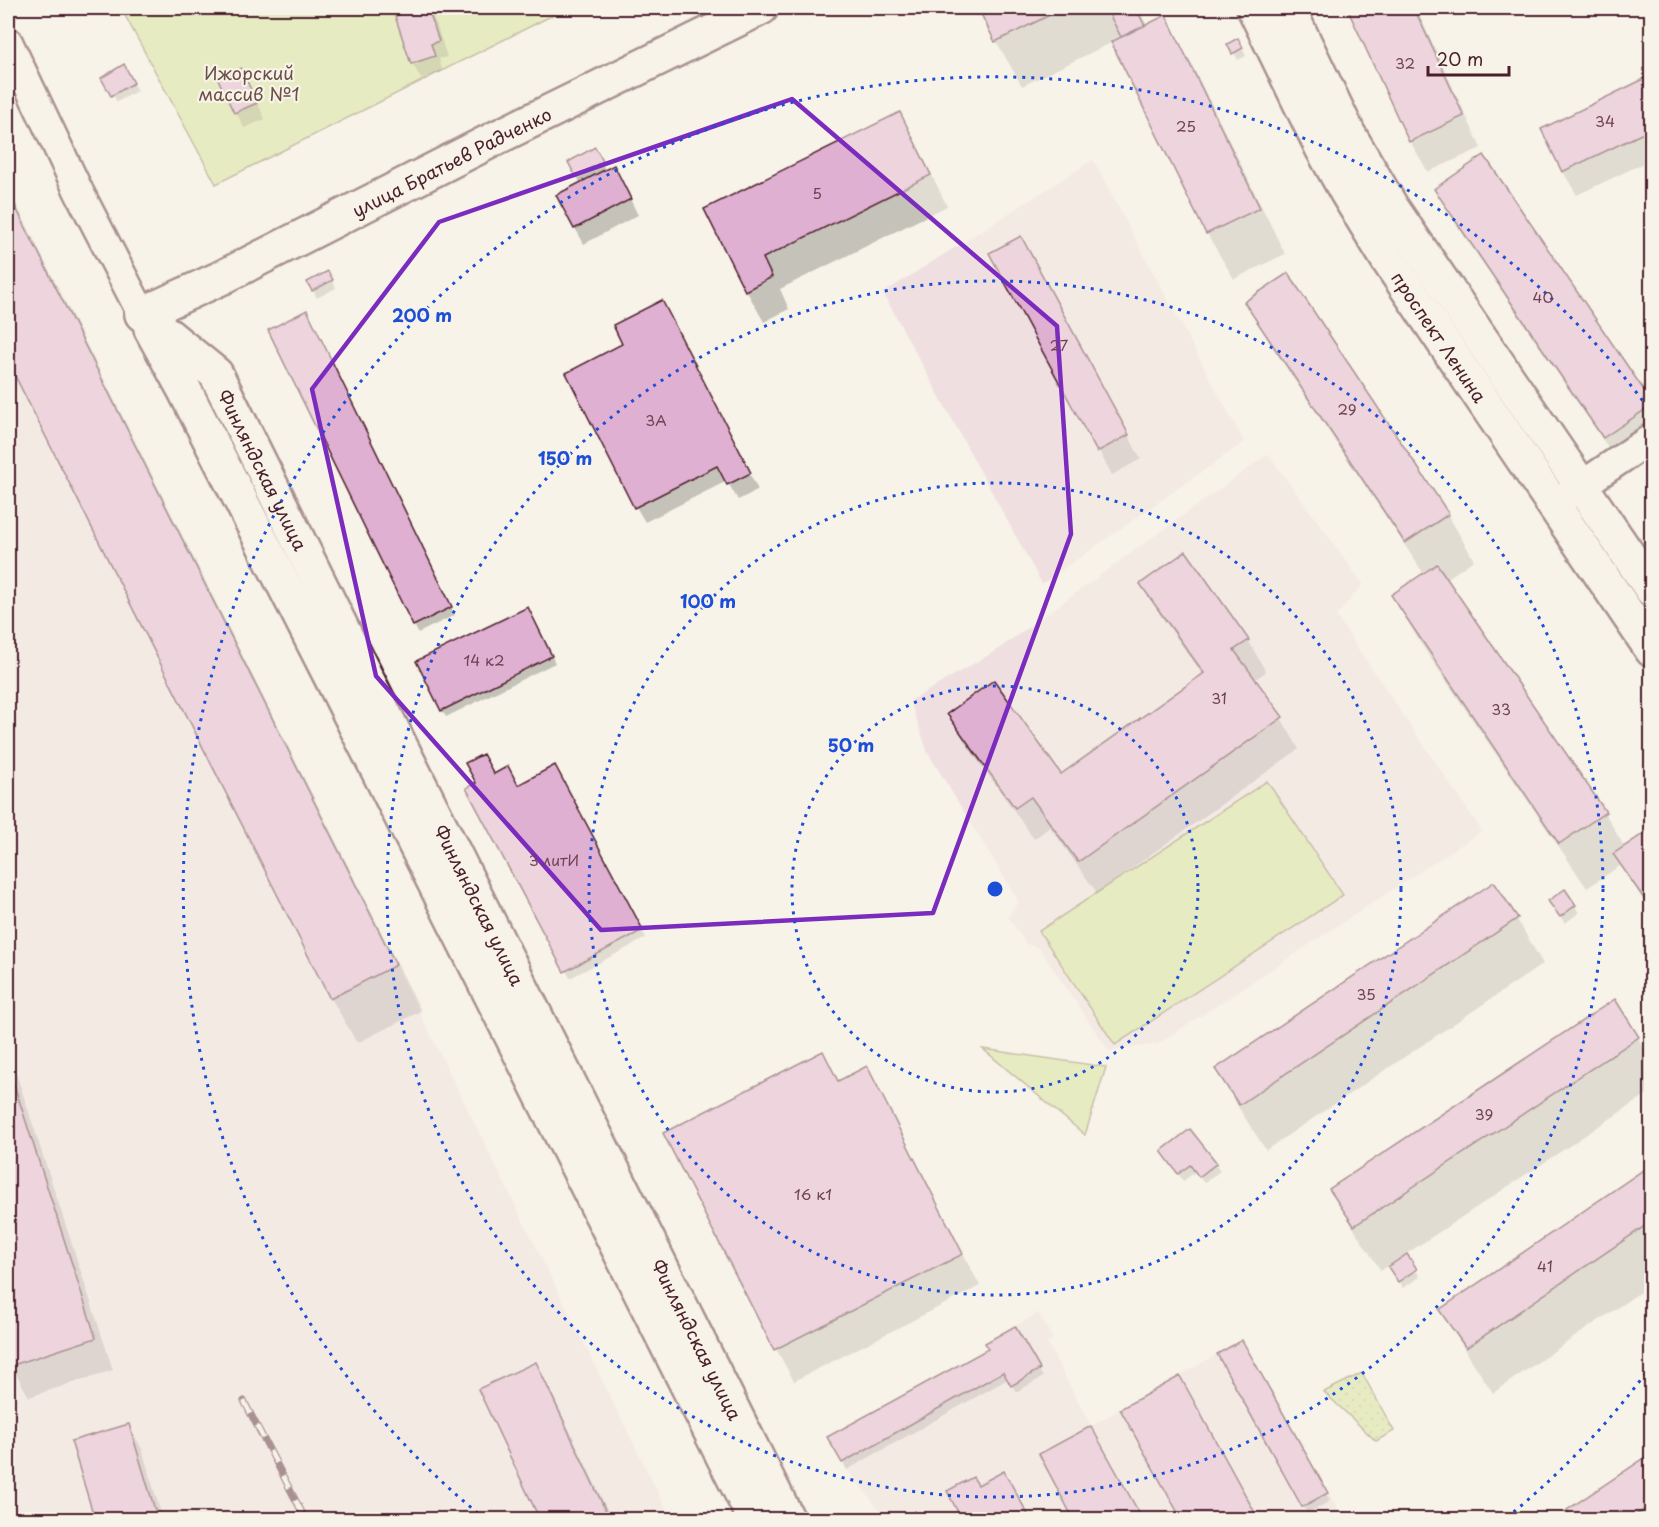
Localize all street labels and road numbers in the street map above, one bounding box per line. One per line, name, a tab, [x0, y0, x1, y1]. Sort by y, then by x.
street label: улица Братьев Радченко	[347, 99, 556, 223]
street label: проспект Ленина	[1386, 265, 1494, 408]
street label: Финляндская улица	[212, 384, 315, 555]
street label: Финляндская улица	[428, 820, 532, 990]
street label: Финляндская улица	[646, 1254, 749, 1425]

